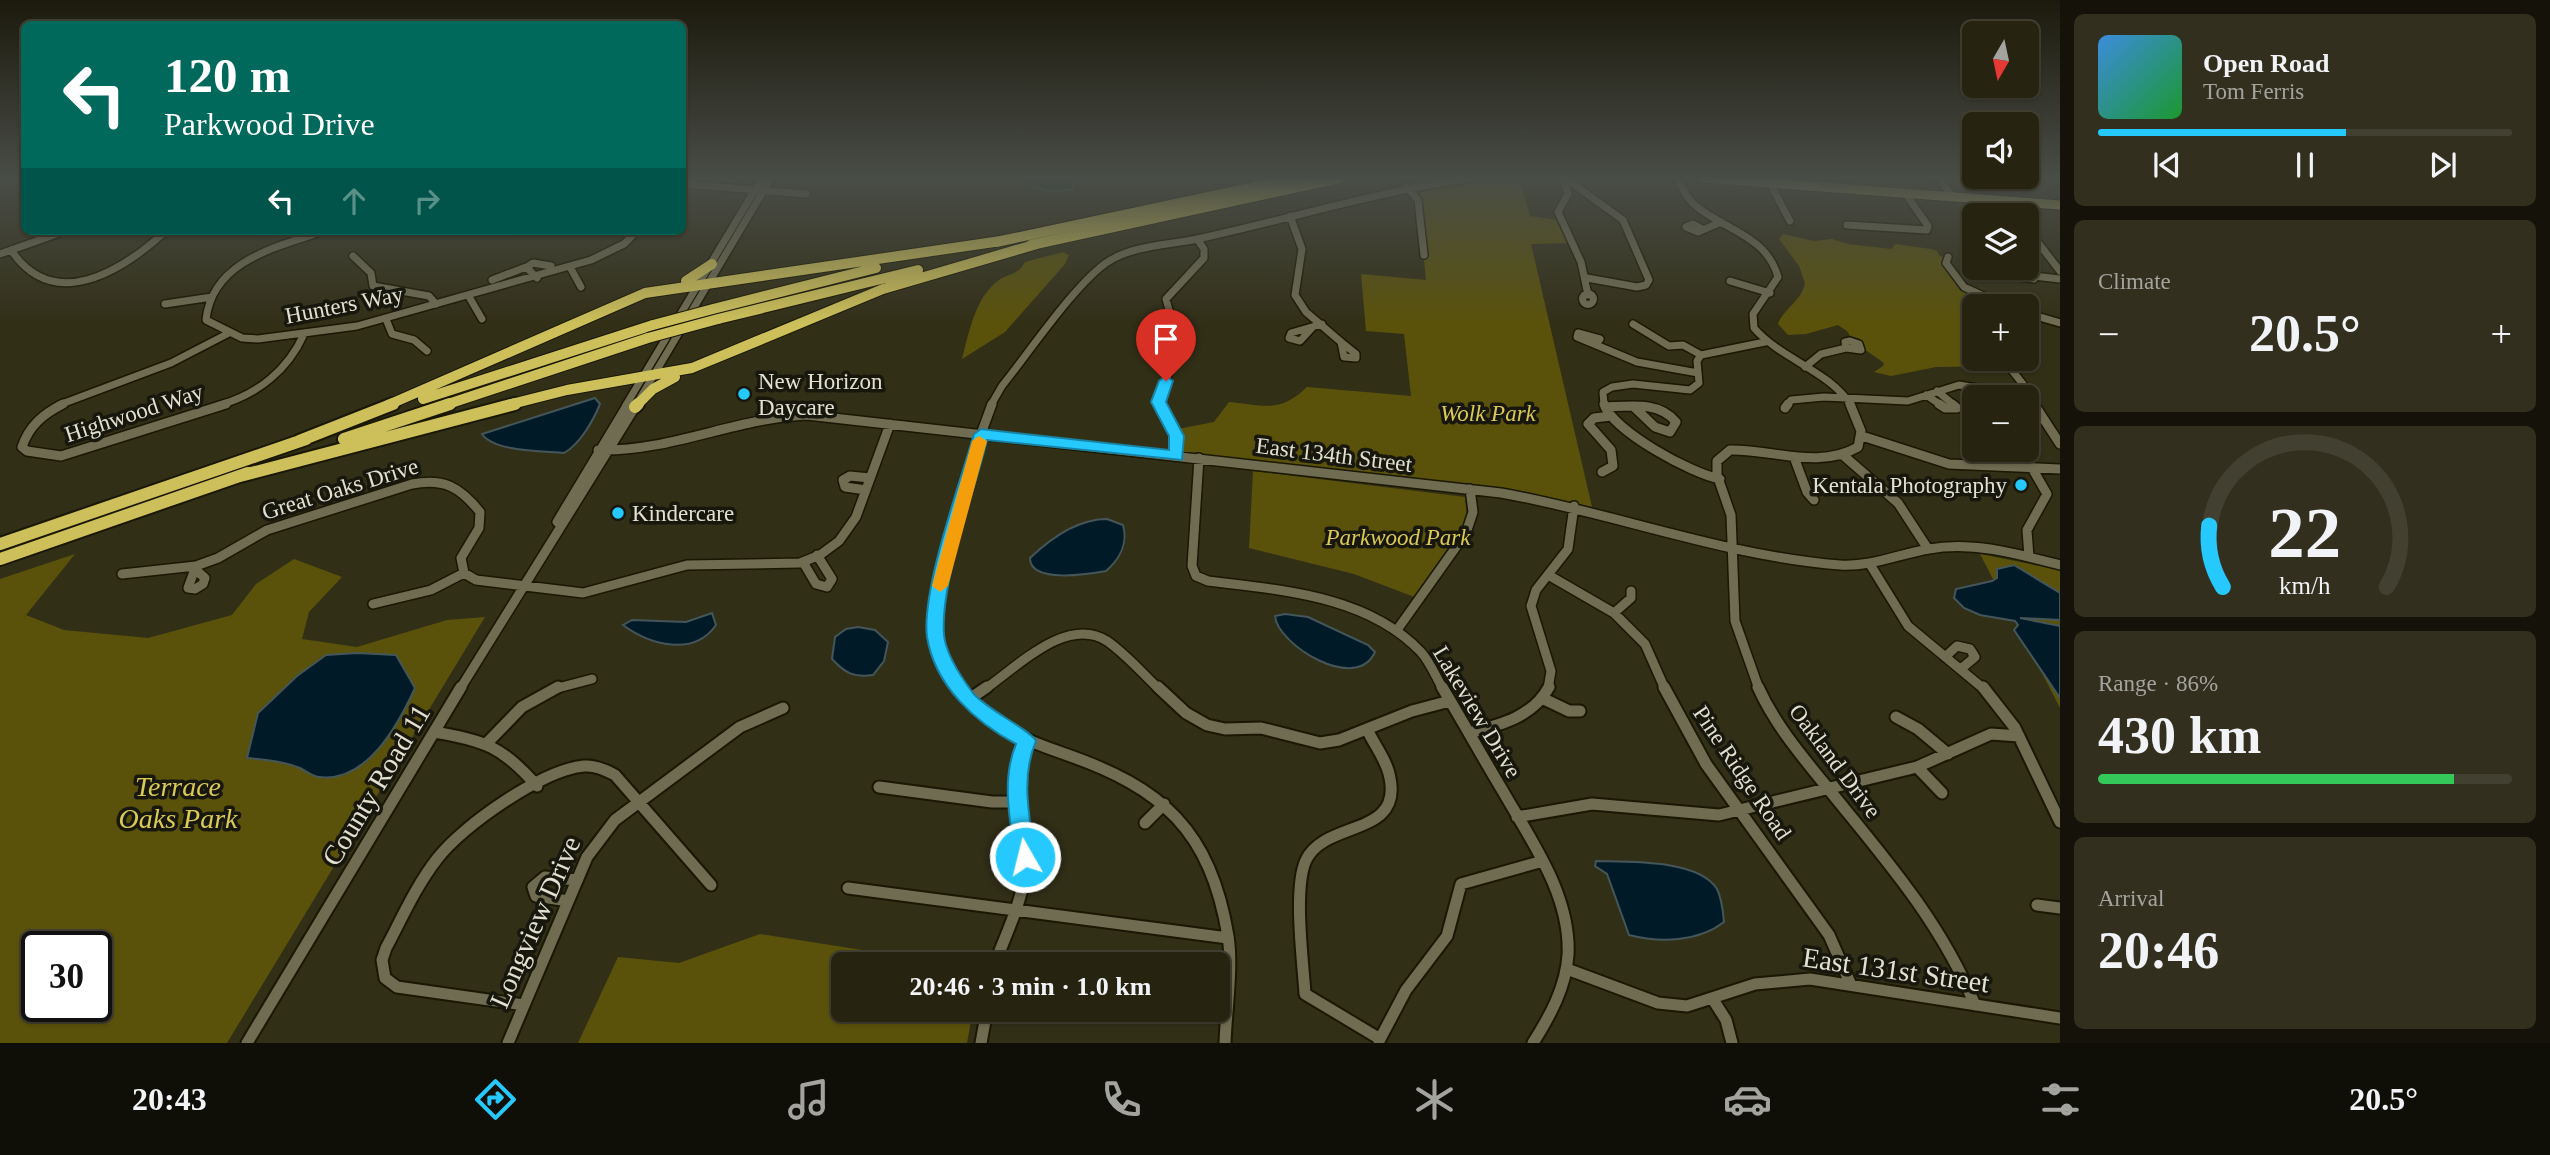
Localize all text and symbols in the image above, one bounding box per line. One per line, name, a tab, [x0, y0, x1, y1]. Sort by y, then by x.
north arrow	[1962, 21, 2039, 98]
map controls	[1962, 21, 2039, 462]
text: 120 m	[164, 48, 291, 103]
icon: left	[49, 49, 140, 140]
text: Open Road	[2203, 49, 2329, 78]
text: Tom Ferris	[2203, 79, 2304, 104]
text: Parkwood Drive	[164, 106, 375, 142]
button: sound	[1962, 112, 2039, 189]
icon: previous	[2148, 146, 2186, 184]
icon: pause	[2286, 146, 2324, 184]
icon: next	[2424, 146, 2462, 184]
icon: left	[262, 182, 300, 220]
icon: ahead	[335, 182, 373, 220]
icon: right	[408, 182, 446, 220]
button: layers	[1962, 203, 2039, 280]
text: Climate	[2098, 269, 2171, 294]
street label: Hunters Way	[283, 281, 406, 329]
button: +	[1962, 294, 2039, 371]
text: 20.5°	[2249, 305, 2361, 362]
pin	[1136, 309, 1196, 381]
text: −	[2098, 313, 2119, 355]
text: +	[2491, 313, 2512, 355]
icon: arrive	[1147, 320, 1185, 358]
place label: New Horizon Daycare	[758, 369, 883, 420]
street label: Highwood Way	[62, 379, 207, 447]
button: −	[1962, 385, 2039, 462]
marker: New Horizon Daycare	[736, 386, 752, 402]
park label: Wolk Park	[1440, 401, 1537, 426]
street label: East 134th Street	[1254, 433, 1414, 477]
street label: Great Oaks Drive	[259, 453, 421, 525]
place label: Kentala Photography	[1812, 473, 2007, 498]
marker: Kentala Photography	[2013, 477, 2029, 493]
text: 22	[2269, 493, 2341, 574]
place label: Kindercare	[632, 501, 734, 526]
marker: Kindercare	[610, 505, 626, 521]
park label: Parkwood Park	[1324, 525, 1471, 550]
text: km/h	[2279, 572, 2331, 599]
street label: Lakeview Drive	[1428, 642, 1526, 782]
text: Range · 86%	[2098, 671, 2218, 696]
street label: County Road 11	[316, 699, 436, 871]
street label: Oakland Drive	[1784, 699, 1886, 823]
street label: Pine Ridge Road	[1688, 701, 1796, 845]
text: 430 km	[2098, 707, 2261, 764]
park label: Terrace Oaks Park	[119, 771, 238, 834]
position arrow	[988, 820, 1062, 894]
street label: Longview Drive	[483, 832, 587, 1012]
text: Arrival	[2098, 886, 2164, 911]
text: 20:46	[2098, 922, 2219, 979]
speed limit sign: 30	[21, 931, 112, 1022]
street label: East 131st Street	[1801, 942, 1992, 998]
text: 20:46 · 3 min · 1.0 km	[910, 972, 1151, 1001]
icon: directions	[471, 1075, 520, 1124]
icon: music	[784, 1075, 833, 1124]
icon: phone	[1097, 1075, 1146, 1124]
icon: climate	[1410, 1075, 1459, 1124]
icon: car	[1723, 1075, 1772, 1124]
icon: filters	[2036, 1075, 2085, 1124]
text: 20:43	[132, 1081, 207, 1117]
text: 20.5°	[2349, 1081, 2418, 1117]

